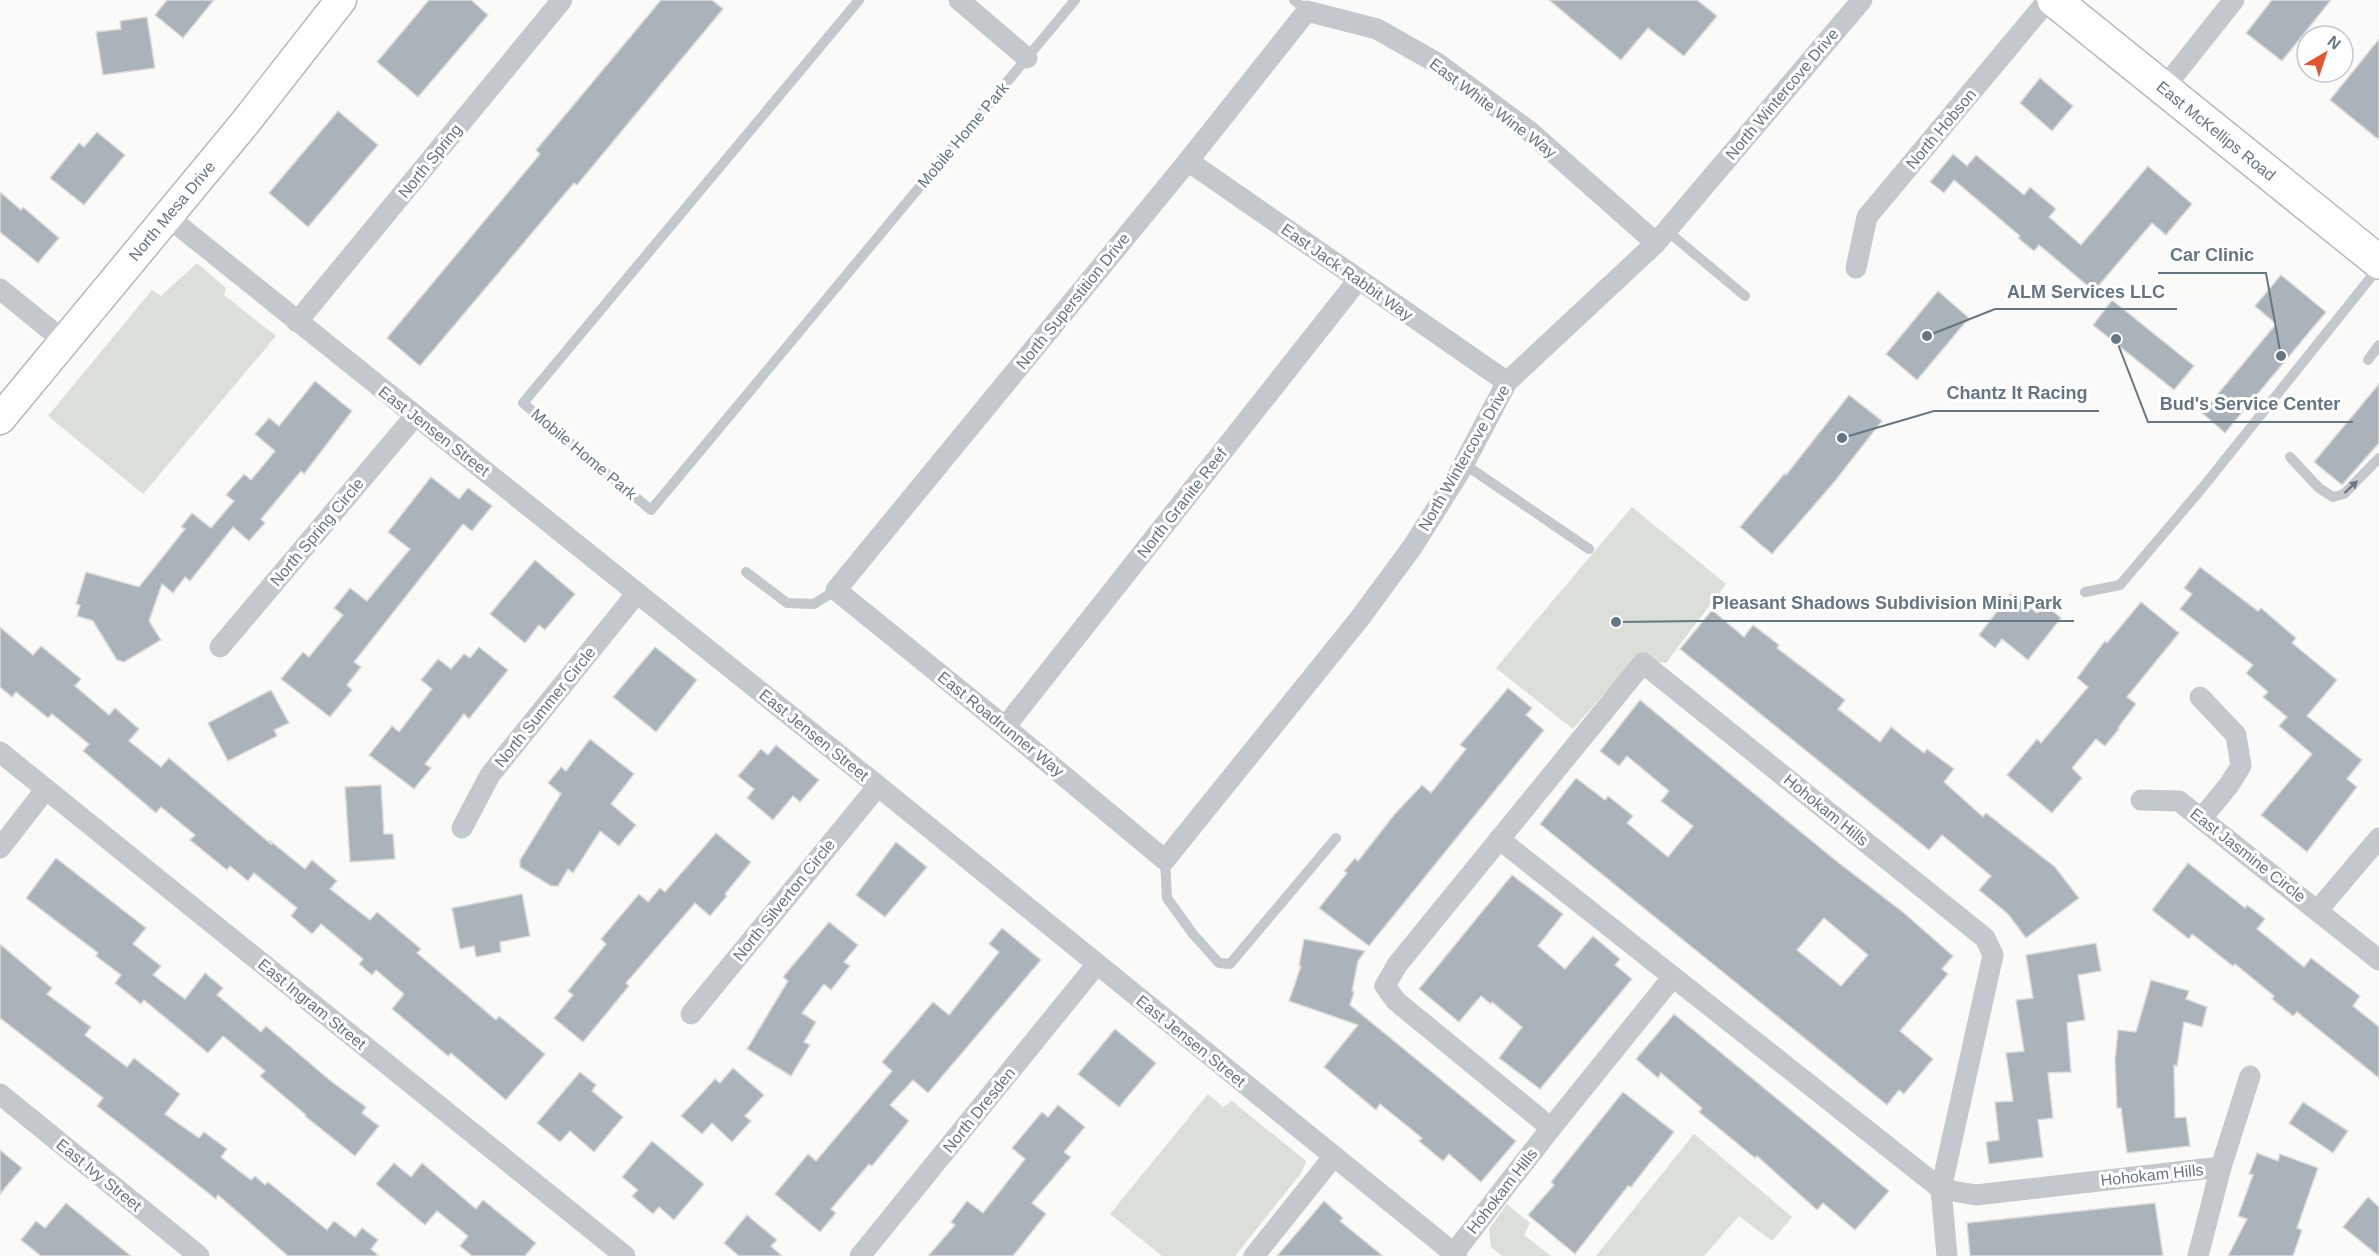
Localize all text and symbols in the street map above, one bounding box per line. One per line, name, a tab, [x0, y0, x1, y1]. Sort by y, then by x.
north arrow	[2295, 24, 2355, 84]
street label: North Wintercove Drive	[1722, 25, 1842, 163]
text: N	[2324, 32, 2344, 53]
street label: East White Wine Way	[1426, 55, 1560, 161]
street label: Mobile Home Park	[914, 78, 1012, 191]
street label: East McKellips Road	[2153, 78, 2279, 184]
street label: North Hobson	[1903, 86, 1979, 172]
street label: North Spring	[395, 121, 465, 201]
street label: North Mesa Drive	[125, 158, 219, 264]
street label: East Jack Rabbit Way	[1278, 220, 1416, 324]
street label: North Superstition Drive	[1013, 230, 1133, 372]
callout: Car Clinic	[2158, 237, 2266, 273]
text: Car Clinic	[2170, 245, 2254, 265]
callout: ALM Services LLC	[1995, 273, 2177, 309]
text: ALM Services LLC	[2007, 282, 2165, 302]
callout: Chantz It Racing	[1934, 375, 2099, 411]
street label: North Wintercove Drive	[1415, 382, 1513, 534]
street label: East Jensen Street	[376, 383, 493, 480]
text: Chantz It Racing	[1946, 383, 2088, 403]
callout: Bud's Service Center	[2148, 386, 2353, 422]
text: Bud's Service Center	[2160, 394, 2340, 414]
street label: Mobile Home Park	[528, 405, 641, 503]
street label: North Granite Reef	[1134, 444, 1230, 561]
street label: North Spring Circle	[267, 475, 367, 589]
one-way arrow	[2343, 481, 2357, 495]
callout: Pleasant Shadows Subdivision Mini Park	[1700, 585, 2074, 621]
text: Pleasant Shadows Subdivision Mini Park	[1712, 593, 2063, 613]
street label: North Summer Circle	[491, 644, 599, 770]
street label: East Roadrunner Way	[935, 668, 1067, 780]
street label: East Jensen Street	[756, 686, 872, 784]
street label: Hohokam Hills	[1781, 771, 1871, 849]
street label: East Jasmine Circle	[2187, 805, 2309, 905]
street label: North Silverton Circle	[730, 836, 838, 964]
street label: East Ingram Street	[255, 955, 370, 1053]
street label: East Jensen Street	[1133, 992, 1249, 1090]
street label: North Dresden	[940, 1064, 1018, 1156]
street label: East Ivy Street	[53, 1136, 145, 1215]
street label: Hohokam Hills	[1464, 1145, 1540, 1237]
street label: Hohokam Hills	[2100, 1161, 2204, 1189]

